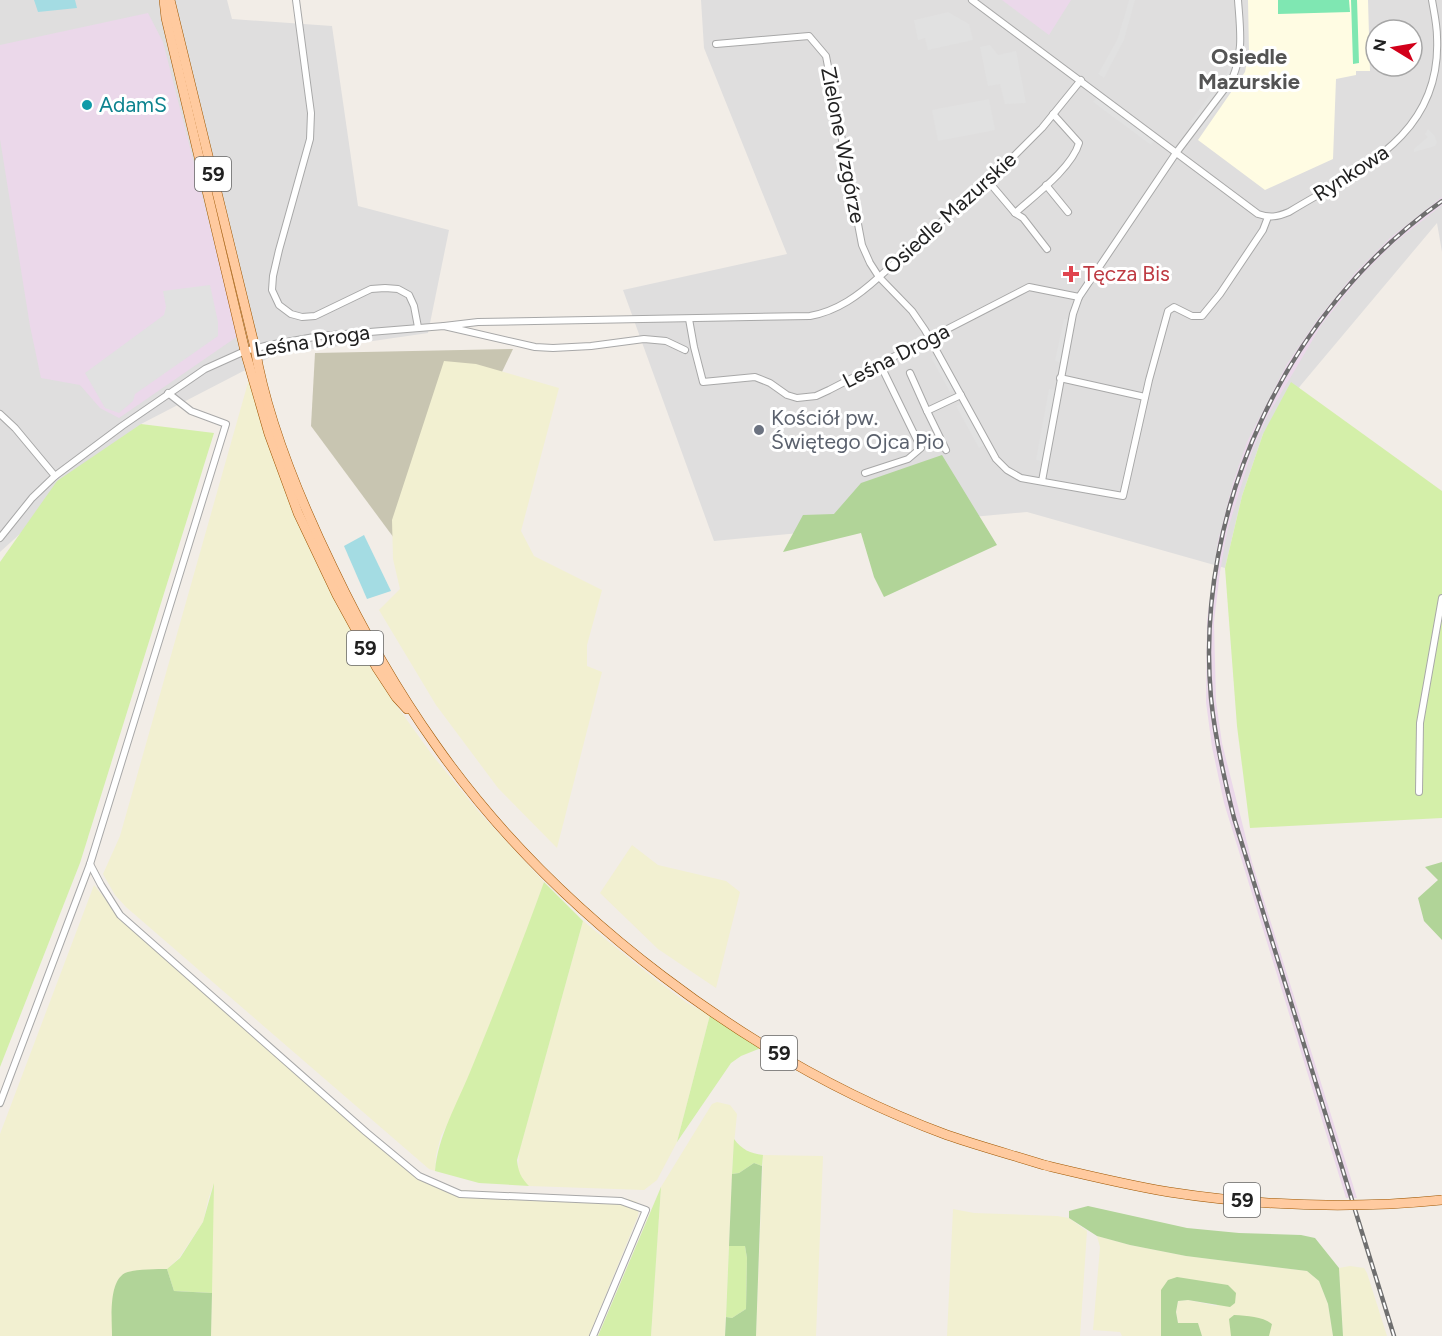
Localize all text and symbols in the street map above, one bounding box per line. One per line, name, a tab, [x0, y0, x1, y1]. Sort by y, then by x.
north arrow	[1364, 18, 1424, 78]
text: N	[1369, 37, 1390, 53]
district label: Osiedle Mazurskie	[1198, 43, 1300, 95]
street label: Zielone Wzgórze	[816, 65, 871, 225]
place label: AdamS	[99, 92, 167, 117]
marker: AdamS	[80, 98, 94, 112]
street label: Rynkowa	[1308, 139, 1393, 206]
street label: Osiedle Mazurskie	[878, 146, 1021, 279]
road number: 59	[195, 157, 231, 191]
place label: Tęcza Bis	[1083, 261, 1170, 286]
marker: Tęcza Bis	[1064, 267, 1078, 281]
street label: Leśna Droga	[838, 318, 953, 393]
street label: Leśna Droga	[252, 319, 371, 362]
place label: Kościół pw. Świętego Ojca Pio	[771, 405, 944, 454]
marker: Kościół pw. Świętego Ojca Pio	[752, 423, 766, 437]
road number: 59	[347, 631, 383, 665]
road number: 59	[761, 1036, 797, 1070]
road number: 59	[1224, 1183, 1260, 1217]

